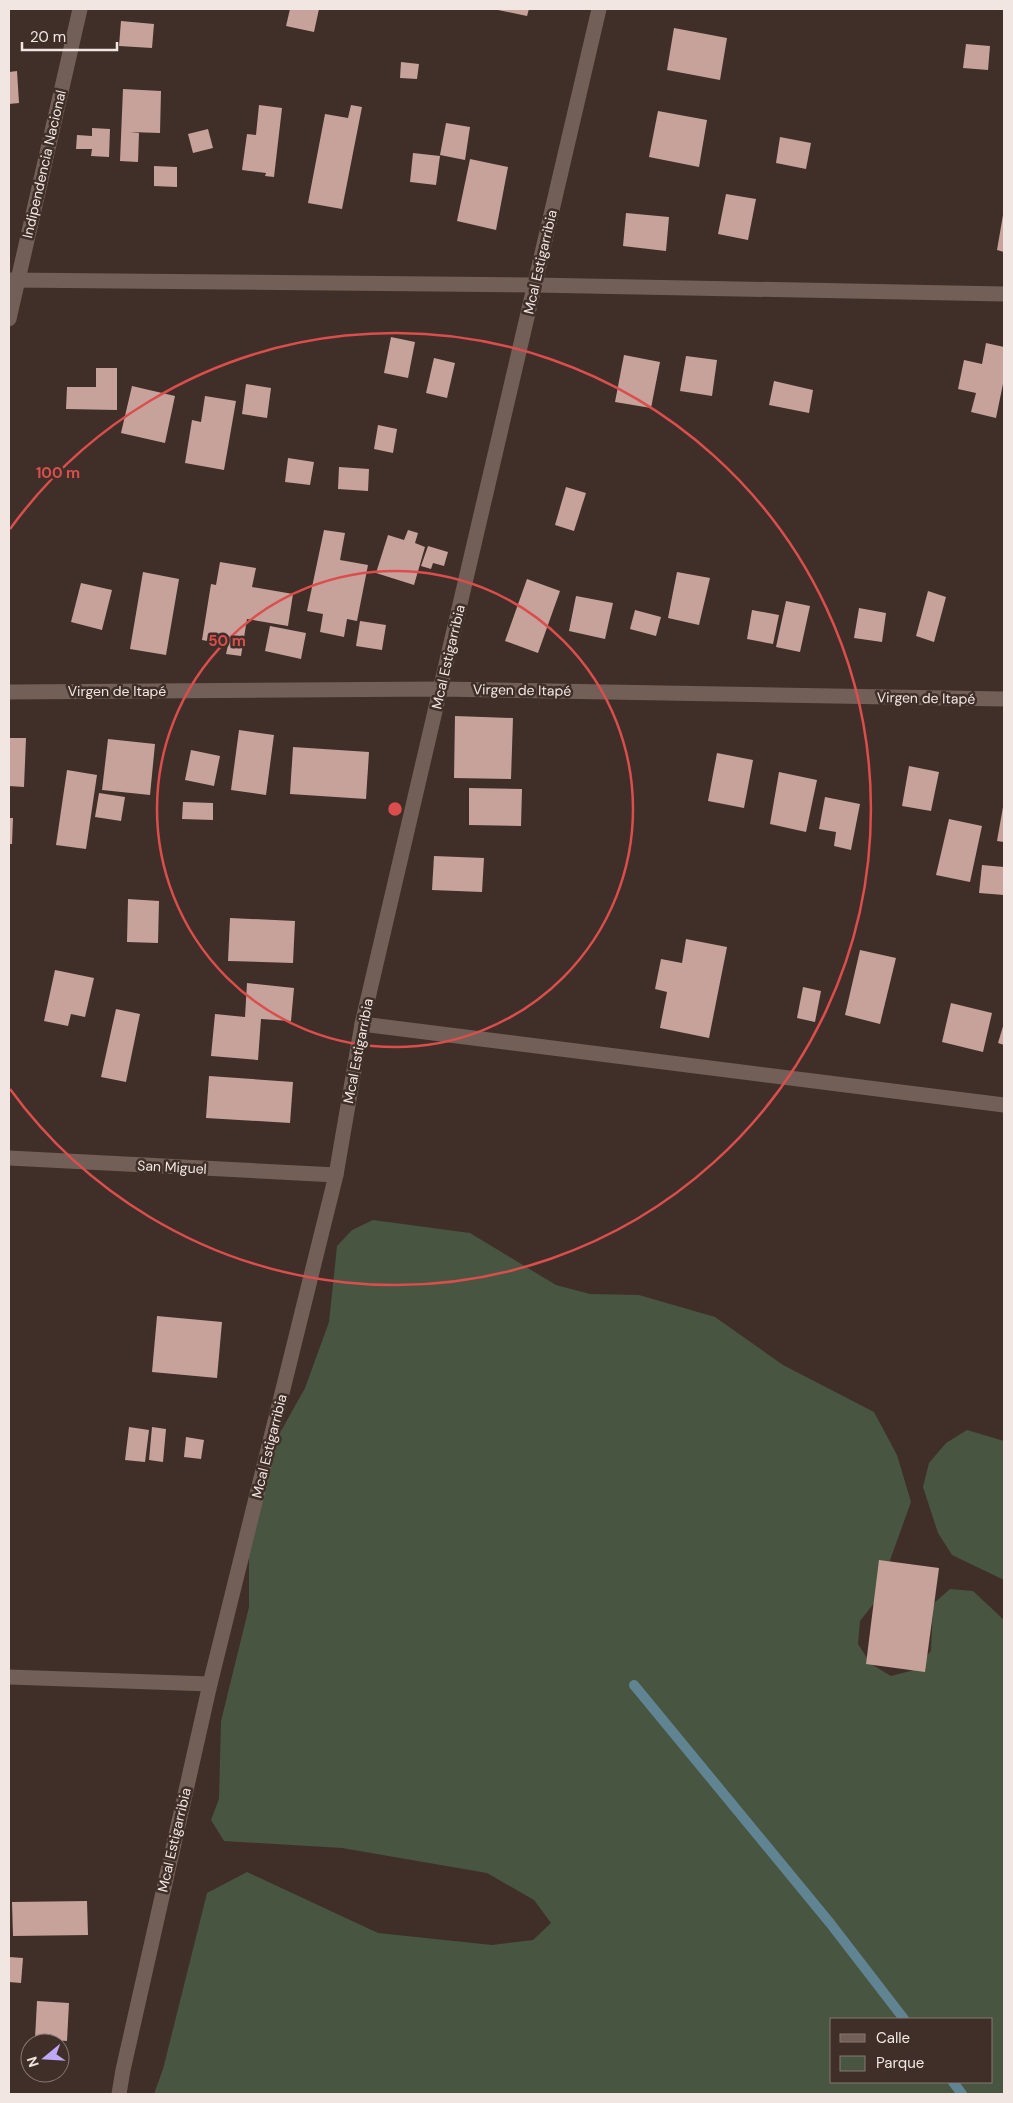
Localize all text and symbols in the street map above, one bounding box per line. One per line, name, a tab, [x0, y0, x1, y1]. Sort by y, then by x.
scale bar	[22, 20, 118, 52]
text: 20 m	[30, 27, 66, 47]
street label: Indipendencia Nacional	[18, 88, 70, 240]
street label: Mcal Estigarribia	[519, 208, 561, 316]
text: 100 m	[36, 463, 80, 483]
street label: Mcal Estigarribia	[427, 603, 469, 711]
text: 50 m	[208, 631, 246, 651]
street label: Virgen de Itapé	[473, 680, 571, 700]
street label: Virgen de Itapé	[68, 682, 166, 700]
street label: Virgen de Itapé	[877, 688, 975, 708]
centre of rings	[386, 800, 404, 818]
street label: Mcal Estigarribia	[339, 997, 377, 1105]
street label: San Miguel	[137, 1156, 207, 1178]
street label: Mcal Estigarribia	[247, 1392, 291, 1500]
street label: Mcal Estigarribia	[153, 1786, 195, 1894]
legend	[830, 2018, 993, 2083]
text: Calle	[876, 2028, 910, 2048]
north arrow	[20, 2033, 70, 2083]
text: Parque	[876, 2053, 924, 2073]
text: N	[22, 2054, 43, 2070]

